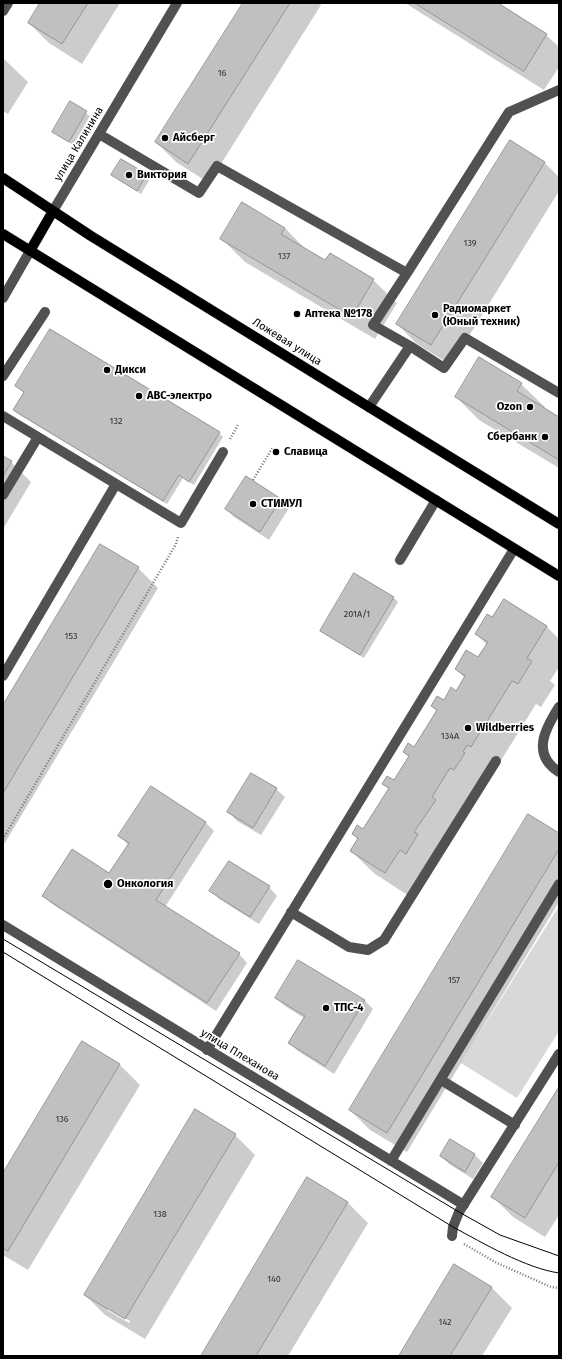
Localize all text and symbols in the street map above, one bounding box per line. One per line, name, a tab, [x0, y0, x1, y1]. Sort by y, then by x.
house number: 16	[218, 68, 226, 78]
street label: улица Калинина	[52, 104, 106, 184]
place label: Айсберг	[173, 131, 215, 145]
marker: Айсберг	[160, 133, 170, 143]
place label: Виктория	[137, 168, 187, 182]
marker: Виктория	[124, 170, 134, 180]
house number: 139	[463, 238, 477, 248]
house number: 137	[278, 251, 290, 261]
place label: Радиомаркет (Юный техник)	[443, 302, 520, 328]
place label: Аптека №178	[305, 307, 372, 321]
marker: Аптека №178	[292, 309, 302, 319]
marker: Радиомаркет (Юный техник)	[430, 310, 440, 320]
street label: Ложевая улица	[250, 315, 324, 369]
place label: Дикси	[115, 363, 146, 377]
marker: Дикси	[102, 365, 112, 375]
place label: АВС-электро	[147, 389, 212, 403]
marker: АВС-электро	[134, 391, 144, 401]
place label: Ozon	[497, 400, 522, 414]
marker: Ozon	[525, 402, 535, 412]
house number: 132	[110, 416, 122, 426]
place label: Сбербанк	[487, 430, 537, 444]
marker: Сбербанк	[540, 432, 550, 442]
place label: Славица	[284, 445, 328, 459]
marker: Славица	[271, 447, 281, 457]
place label: СТИМУЛ	[261, 497, 302, 511]
marker: СТИМУЛ	[248, 499, 258, 509]
house number: 201А/1	[344, 609, 370, 619]
house number: 153	[65, 631, 77, 641]
place label: Wildberries	[476, 721, 534, 735]
marker: Wildberries	[463, 723, 473, 733]
house number: 134А	[441, 731, 459, 741]
place label: Онкология	[117, 877, 173, 891]
marker: Онкология	[102, 878, 114, 890]
house number: 157	[448, 975, 460, 985]
place label: ТПС-4	[334, 1001, 363, 1015]
marker: ТПС-4	[321, 1003, 331, 1013]
street label: улица Плеханова	[198, 1026, 282, 1084]
house number: 136	[55, 1114, 69, 1124]
house number: 138	[153, 1209, 167, 1219]
house number: 140	[267, 1274, 281, 1284]
house number: 142	[439, 1317, 451, 1327]

